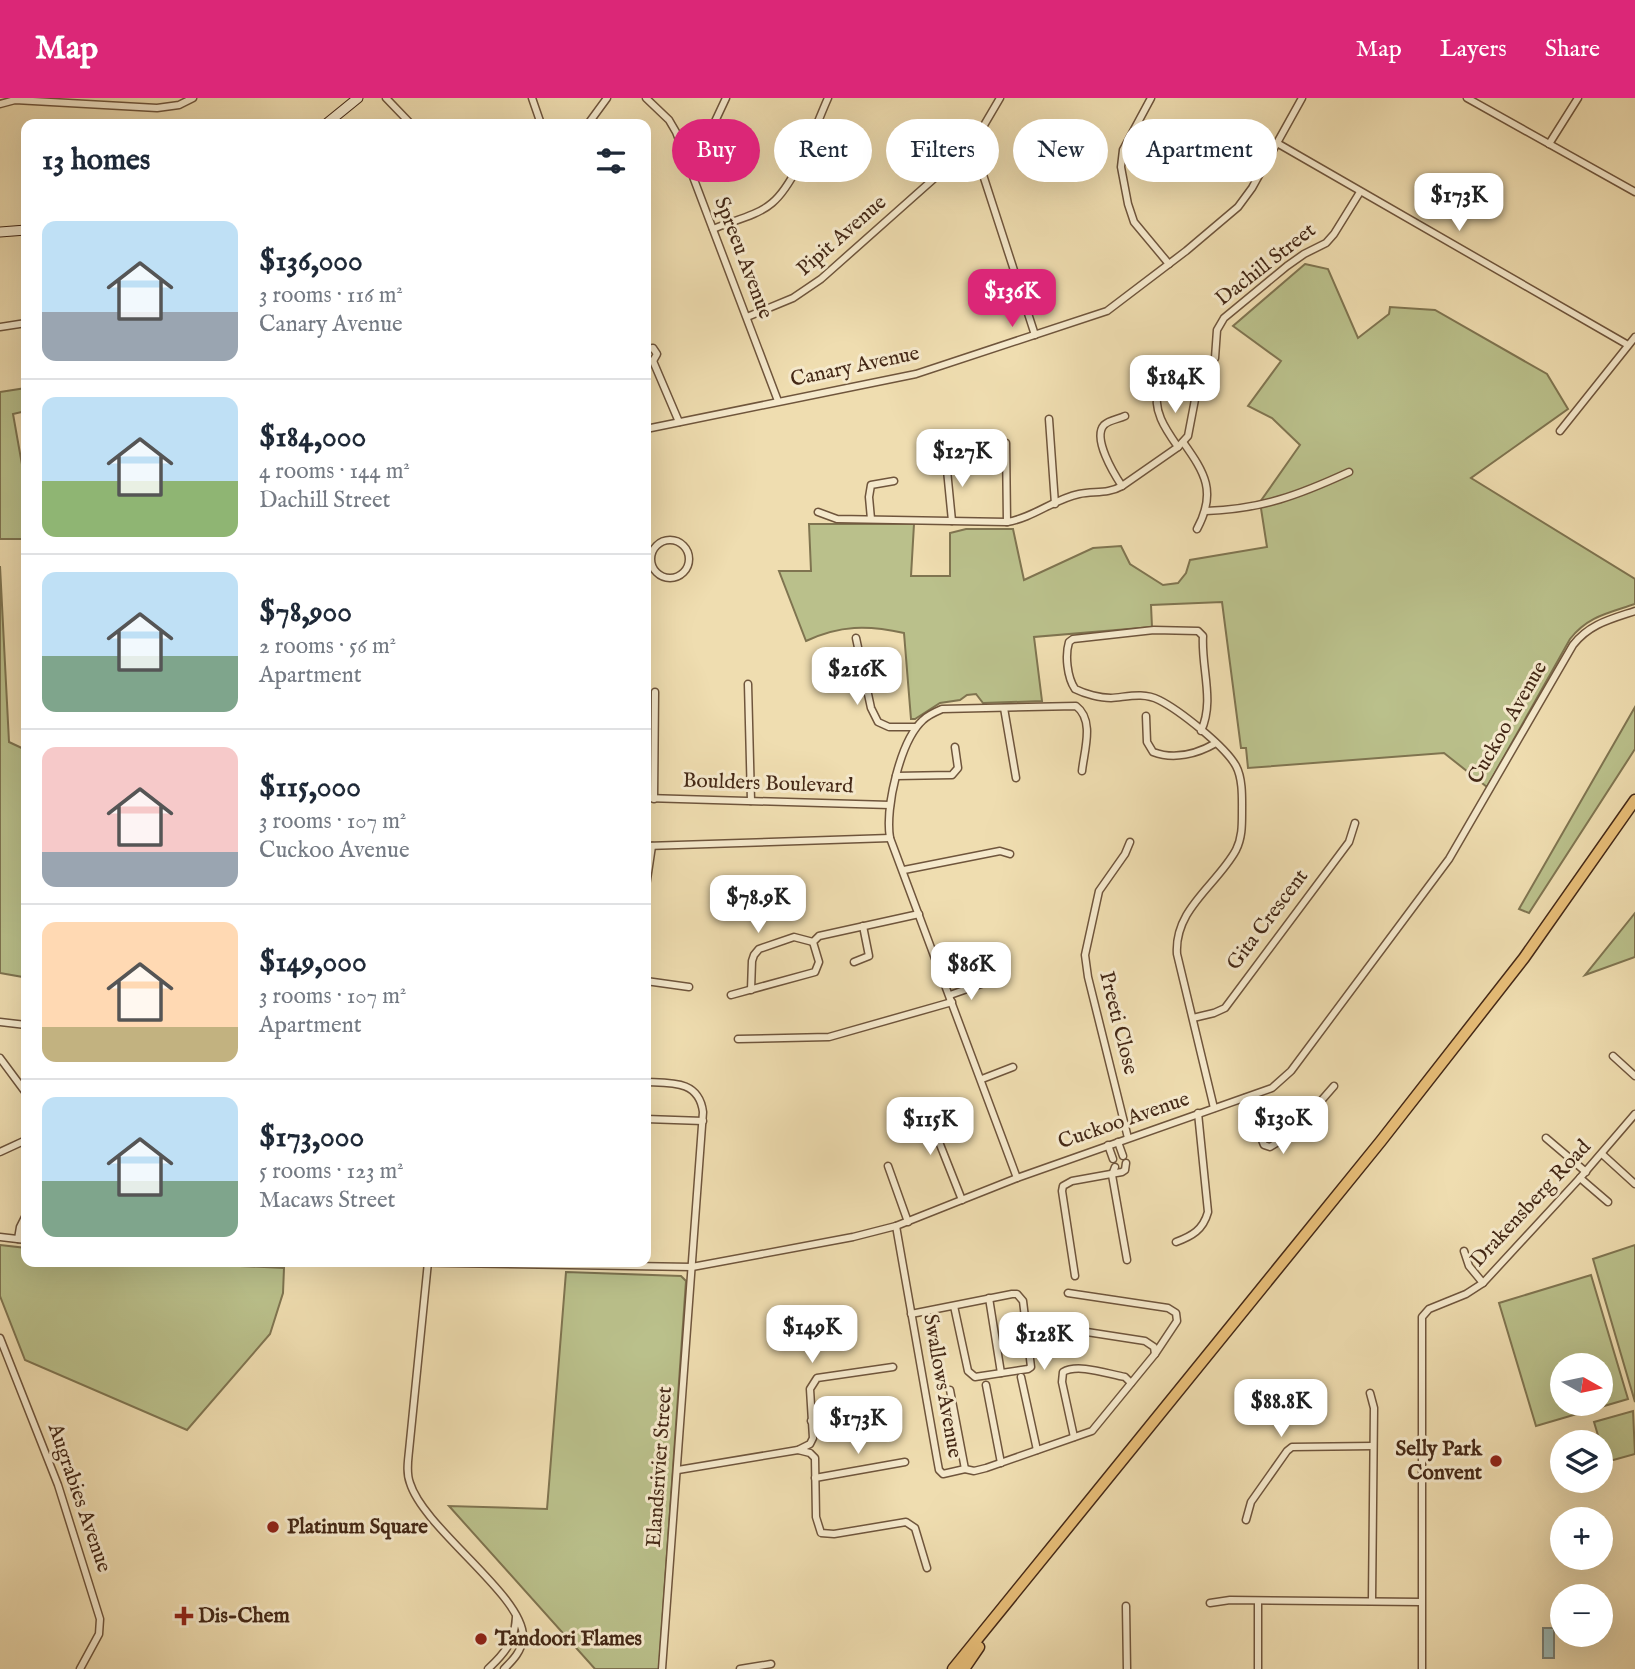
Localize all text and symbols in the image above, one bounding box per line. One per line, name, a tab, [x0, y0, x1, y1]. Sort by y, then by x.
text: Map	[35, 28, 98, 70]
text: Map	[1356, 34, 1402, 65]
text: Layers	[1440, 34, 1507, 65]
text: Share	[1545, 34, 1600, 65]
chip: Buy	[672, 119, 760, 182]
chip: Rent	[774, 119, 872, 182]
chip: Filters	[886, 119, 999, 182]
chip: New	[1013, 119, 1108, 182]
chip: Apartment	[1122, 119, 1277, 182]
text: 13 homes	[42, 142, 150, 180]
icon: filters	[592, 142, 630, 180]
pin: $173K	[1410, 174, 1508, 233]
text: $173K	[1430, 181, 1488, 210]
street label: Pipit Avenue	[791, 189, 893, 282]
street label: Spreeu Avenue	[707, 193, 779, 323]
street label: Dachill Street	[1210, 217, 1322, 313]
text: $136,000	[259, 243, 363, 281]
icon: home	[98, 249, 182, 333]
pin: $136K	[963, 270, 1061, 329]
text: $136K	[984, 277, 1040, 306]
text: 3 rooms · 116 m²	[259, 281, 403, 310]
text: Canary Avenue	[259, 310, 403, 339]
street label: Canary Avenue	[788, 340, 922, 394]
pin: $184K	[1126, 356, 1224, 415]
text: $184K	[1146, 363, 1204, 392]
text: $184,000	[259, 419, 366, 457]
icon: home	[98, 425, 182, 509]
pin: $127K	[913, 430, 1011, 489]
text: $127K	[932, 437, 992, 466]
text: 4 rooms · 144 m²	[259, 457, 410, 486]
text: Dachill Street	[259, 486, 390, 515]
text: $78,900	[259, 594, 352, 632]
icon: home	[98, 600, 182, 684]
text: 2 rooms · 56 m²	[259, 632, 396, 661]
pin: $216K	[808, 648, 906, 707]
text: $216K	[828, 655, 886, 684]
street label: Cuckoo Avenue	[1462, 656, 1554, 789]
text: Apartment	[259, 661, 362, 690]
street label: Boulders Boulevard	[682, 768, 855, 800]
text: $115,000	[259, 769, 361, 807]
icon: home	[98, 775, 182, 859]
text: 3 rooms · 107 m²	[259, 807, 407, 836]
text: Cuckoo Avenue	[259, 836, 409, 865]
street label: Gita Crescent	[1221, 864, 1315, 976]
pin: $78.9K	[701, 876, 815, 935]
text: $78.9K	[726, 883, 790, 912]
pin: $86K	[930, 942, 1012, 1002]
text: $149,000	[259, 944, 367, 982]
icon: home	[98, 950, 182, 1034]
text: $86K	[947, 950, 995, 979]
street label: Preeti Close	[1092, 969, 1144, 1078]
text: 3 rooms · 107 m²	[259, 982, 407, 1011]
text: Apartment	[259, 1011, 362, 1040]
street label: Cuckoo Avenue	[1055, 1086, 1194, 1156]
pin: $130K	[1234, 1096, 1332, 1156]
pin: $115K	[881, 1098, 979, 1157]
text: $130K	[1254, 1104, 1312, 1133]
text: $115K	[903, 1105, 957, 1134]
text: $173,000	[259, 1119, 364, 1157]
icon: home	[98, 1125, 182, 1209]
street label: Drakensberg Road	[1465, 1134, 1598, 1274]
text: 5 rooms · 123 m²	[259, 1157, 404, 1186]
text: Macaws Street	[259, 1186, 395, 1215]
pin: $149K	[763, 1306, 861, 1365]
street label: Swallows Avenue	[916, 1312, 968, 1460]
pin: $128K	[995, 1312, 1093, 1372]
text: $149K	[782, 1313, 842, 1342]
text: $128K	[1015, 1320, 1073, 1349]
north arrow	[1550, 1353, 1614, 1416]
map controls	[1550, 1353, 1613, 1647]
pin: $88.8K	[1224, 1380, 1338, 1439]
street label: Elandsrivier Street	[641, 1386, 679, 1548]
text: $88.8K	[1250, 1387, 1312, 1416]
pin: $173K	[809, 1396, 907, 1456]
text: $173K	[829, 1404, 887, 1433]
street label: Augrabies Avenue	[41, 1419, 117, 1576]
button: layers	[1550, 1430, 1613, 1493]
place label: Selly Park Convent	[1395, 1436, 1483, 1487]
marker: Selly Park Convent	[1488, 1453, 1504, 1469]
button: +	[1550, 1507, 1613, 1570]
place label: Platinum Square	[287, 1514, 428, 1541]
marker: Platinum Square	[265, 1519, 281, 1535]
button: −	[1550, 1584, 1613, 1647]
place label: Dis-Chem	[198, 1603, 290, 1630]
marker: Dis-Chem	[176, 1608, 192, 1624]
place label: Tandoori Flames	[494, 1626, 642, 1653]
marker: Tandoori Flames	[473, 1631, 489, 1647]

